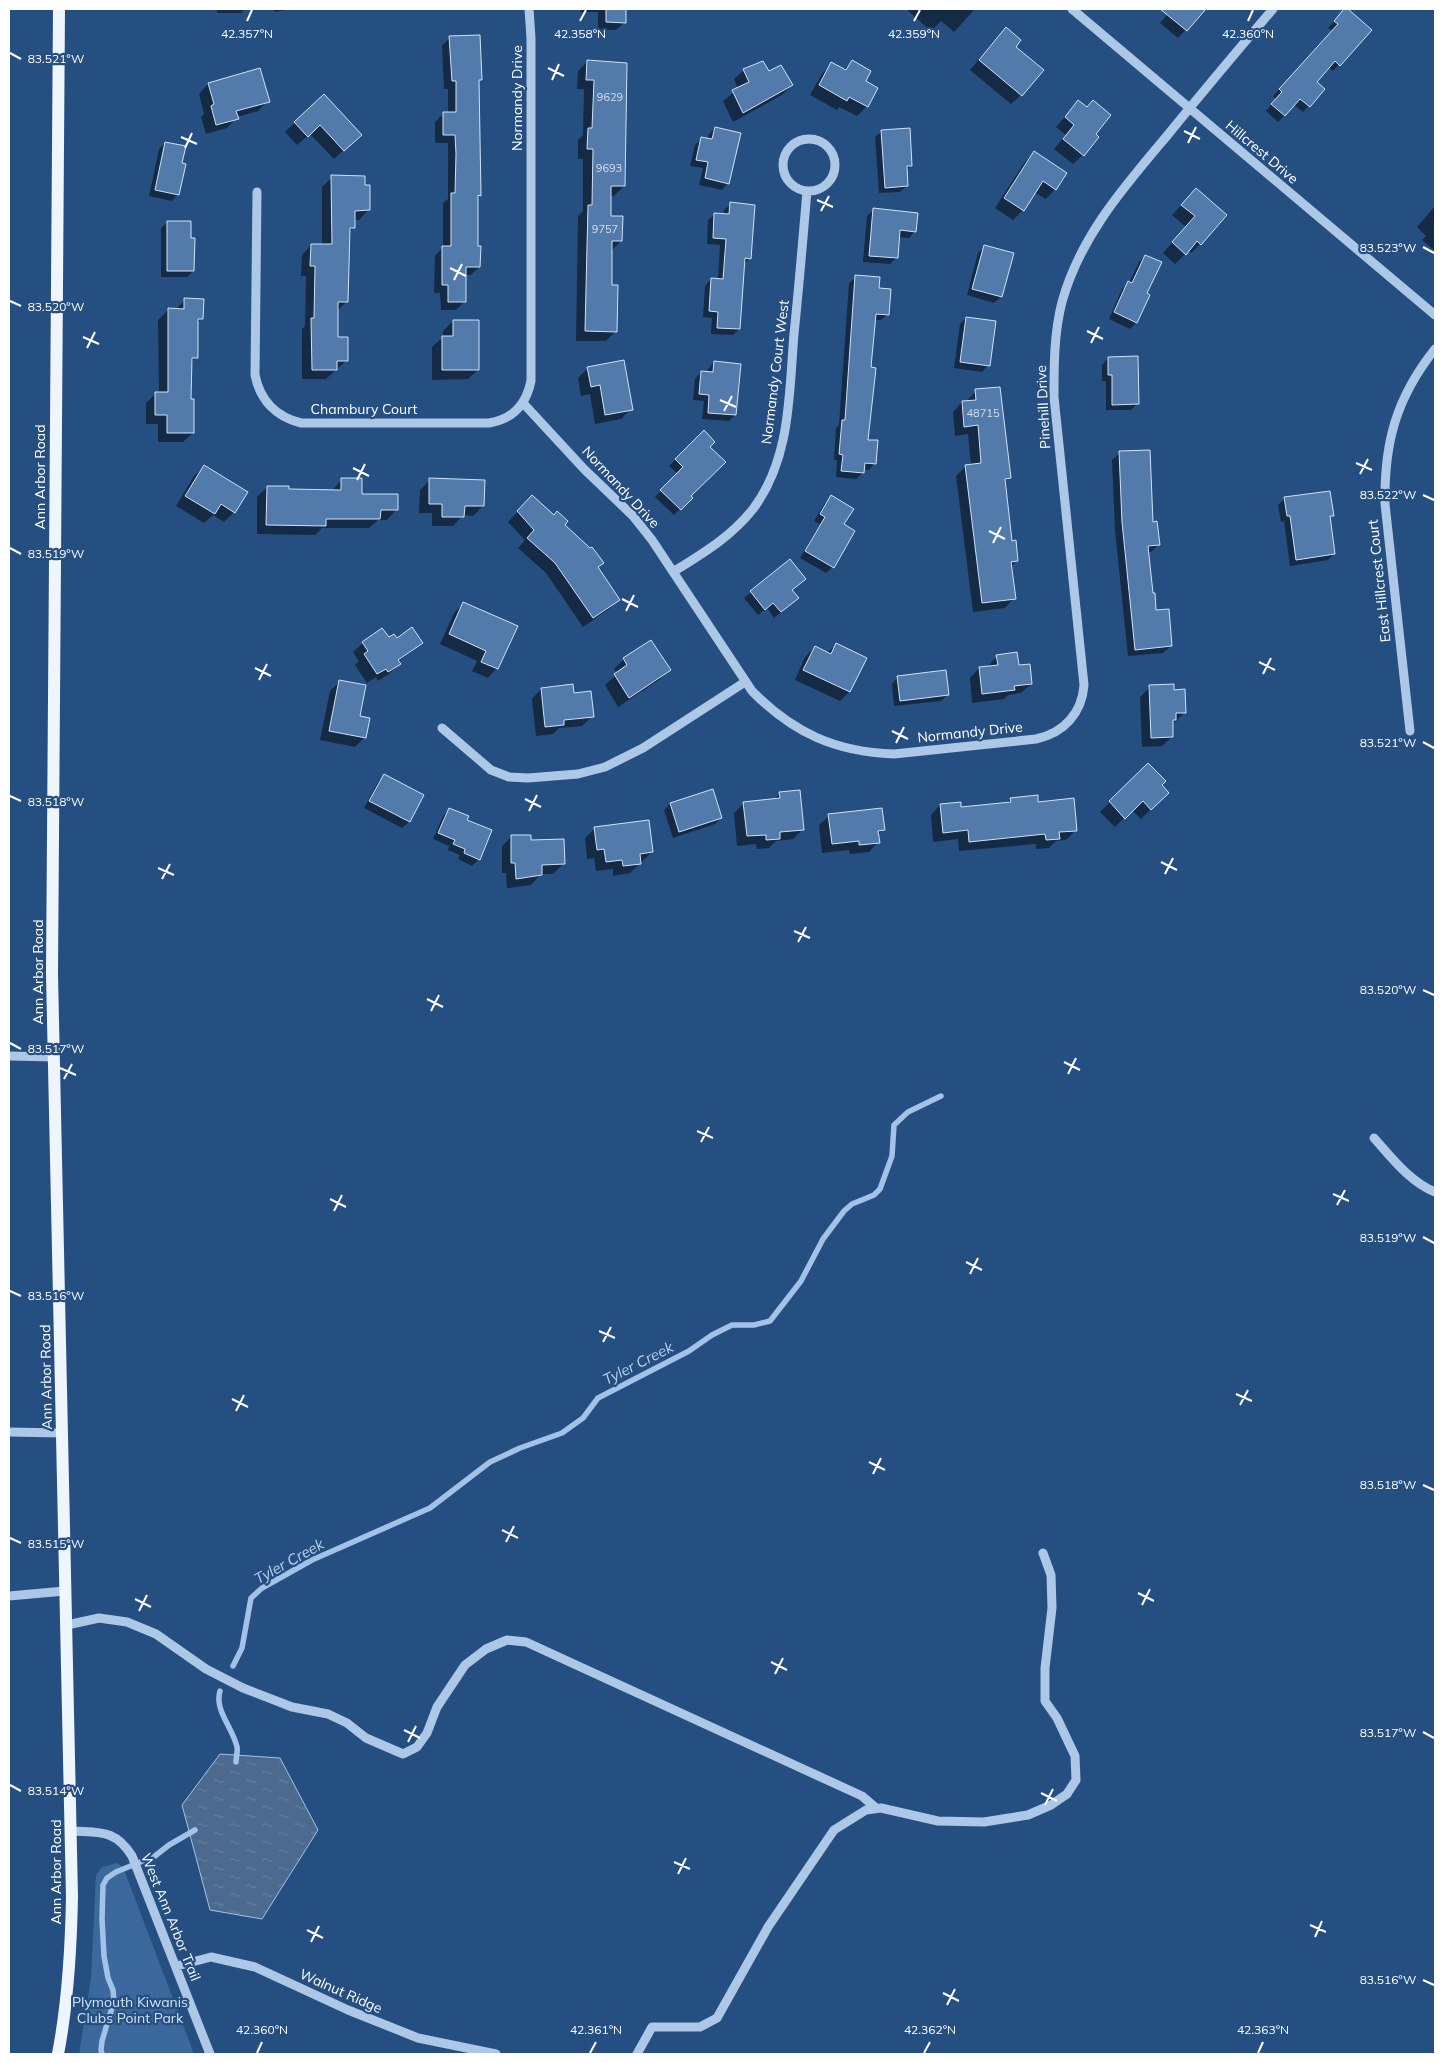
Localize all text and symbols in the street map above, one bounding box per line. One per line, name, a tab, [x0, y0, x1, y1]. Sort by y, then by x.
text: 42.357°N	[221, 26, 273, 41]
text: 42.358°N	[554, 26, 606, 41]
text: 42.359°N	[888, 26, 940, 41]
text: 42.360°N	[1222, 26, 1274, 41]
street label: Normandy Drive	[508, 45, 526, 151]
text: 83.521°W	[28, 51, 84, 66]
house number: 9629	[597, 90, 623, 104]
street label: Hillcrest Drive	[1222, 116, 1302, 188]
house number: 9693	[596, 161, 622, 175]
house number: 9757	[592, 222, 618, 236]
text: 83.523°W	[1360, 240, 1416, 255]
text: 83.520°W	[28, 299, 84, 314]
street label: Normandy Court West	[757, 299, 793, 445]
street label: Pinehill Drive	[1032, 365, 1054, 449]
street label: Chambury Court	[310, 400, 418, 418]
house number: 48715	[967, 406, 1000, 420]
street label: Ann Arbor Road	[31, 424, 49, 530]
street label: Normandy Drive	[578, 442, 664, 532]
text: 83.522°W	[1360, 487, 1416, 502]
street label: East Hillcrest Court	[1364, 519, 1394, 643]
text: 83.519°W	[28, 546, 84, 561]
street label: Normandy Drive	[916, 718, 1024, 746]
text: 83.521°W	[1360, 735, 1416, 750]
text: 83.518°W	[28, 794, 84, 809]
street label: Ann Arbor Road	[29, 919, 47, 1025]
text: 83.520°W	[1360, 982, 1416, 997]
text: 83.517°W	[28, 1041, 84, 1056]
text: 83.519°W	[1360, 1230, 1416, 1245]
text: 83.516°W	[28, 1288, 84, 1303]
street label: Ann Arbor Road	[36, 1324, 56, 1430]
water label: Tyler Creek	[599, 1337, 678, 1389]
text: 83.518°W	[1360, 1477, 1416, 1492]
water label: Tyler Creek	[251, 1533, 328, 1588]
text: 83.515°W	[28, 1536, 84, 1551]
text: 83.517°W	[1360, 1725, 1416, 1740]
text: 83.514°W	[28, 1783, 84, 1798]
street label: Ann Arbor Road	[47, 1819, 65, 1925]
street label: West Ann Arbor Trail	[137, 1851, 205, 1983]
street label: Walnut Ridge	[297, 1965, 385, 2017]
text: 83.516°W	[1360, 1972, 1416, 1987]
park label: Plymouth Kiwanis Clubs Point Park	[72, 1993, 188, 2027]
text: 42.360°N	[236, 2022, 288, 2037]
text: 42.361°N	[570, 2022, 622, 2037]
text: 42.362°N	[904, 2022, 956, 2037]
text: 42.363°N	[1237, 2022, 1289, 2037]

